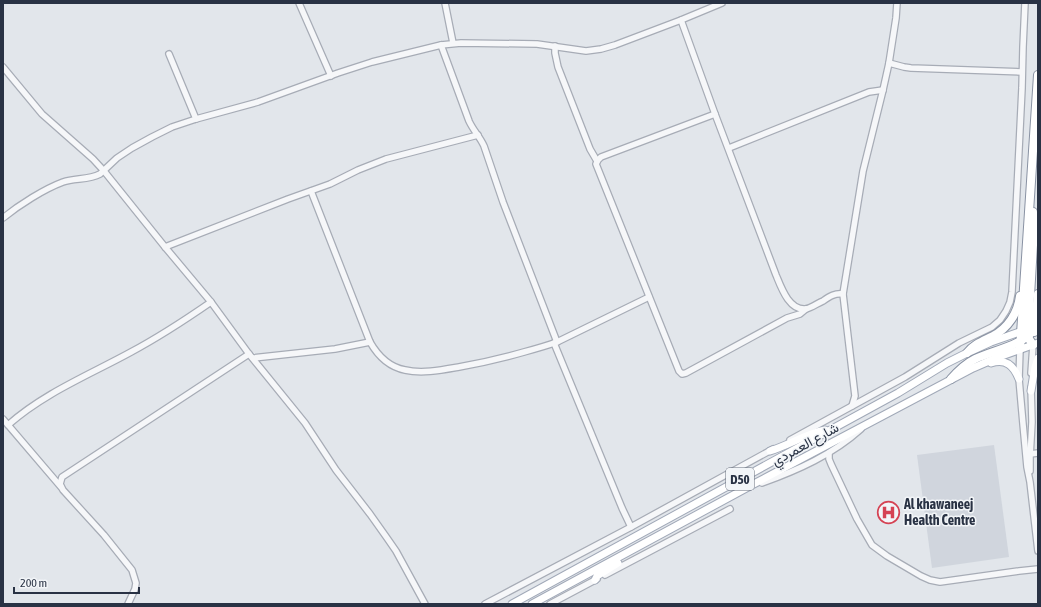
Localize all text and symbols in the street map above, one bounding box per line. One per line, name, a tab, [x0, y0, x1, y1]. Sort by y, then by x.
street label: شارع العمردي	[769, 419, 843, 473]
road number: D50	[726, 468, 754, 490]
place label: Al khawaneej Health Centre	[903, 496, 975, 528]
hospital icon: Al khawaneej Health Centre	[876, 499, 902, 525]
scale bar	[14, 569, 139, 595]
text: 200 m	[20, 576, 47, 590]

